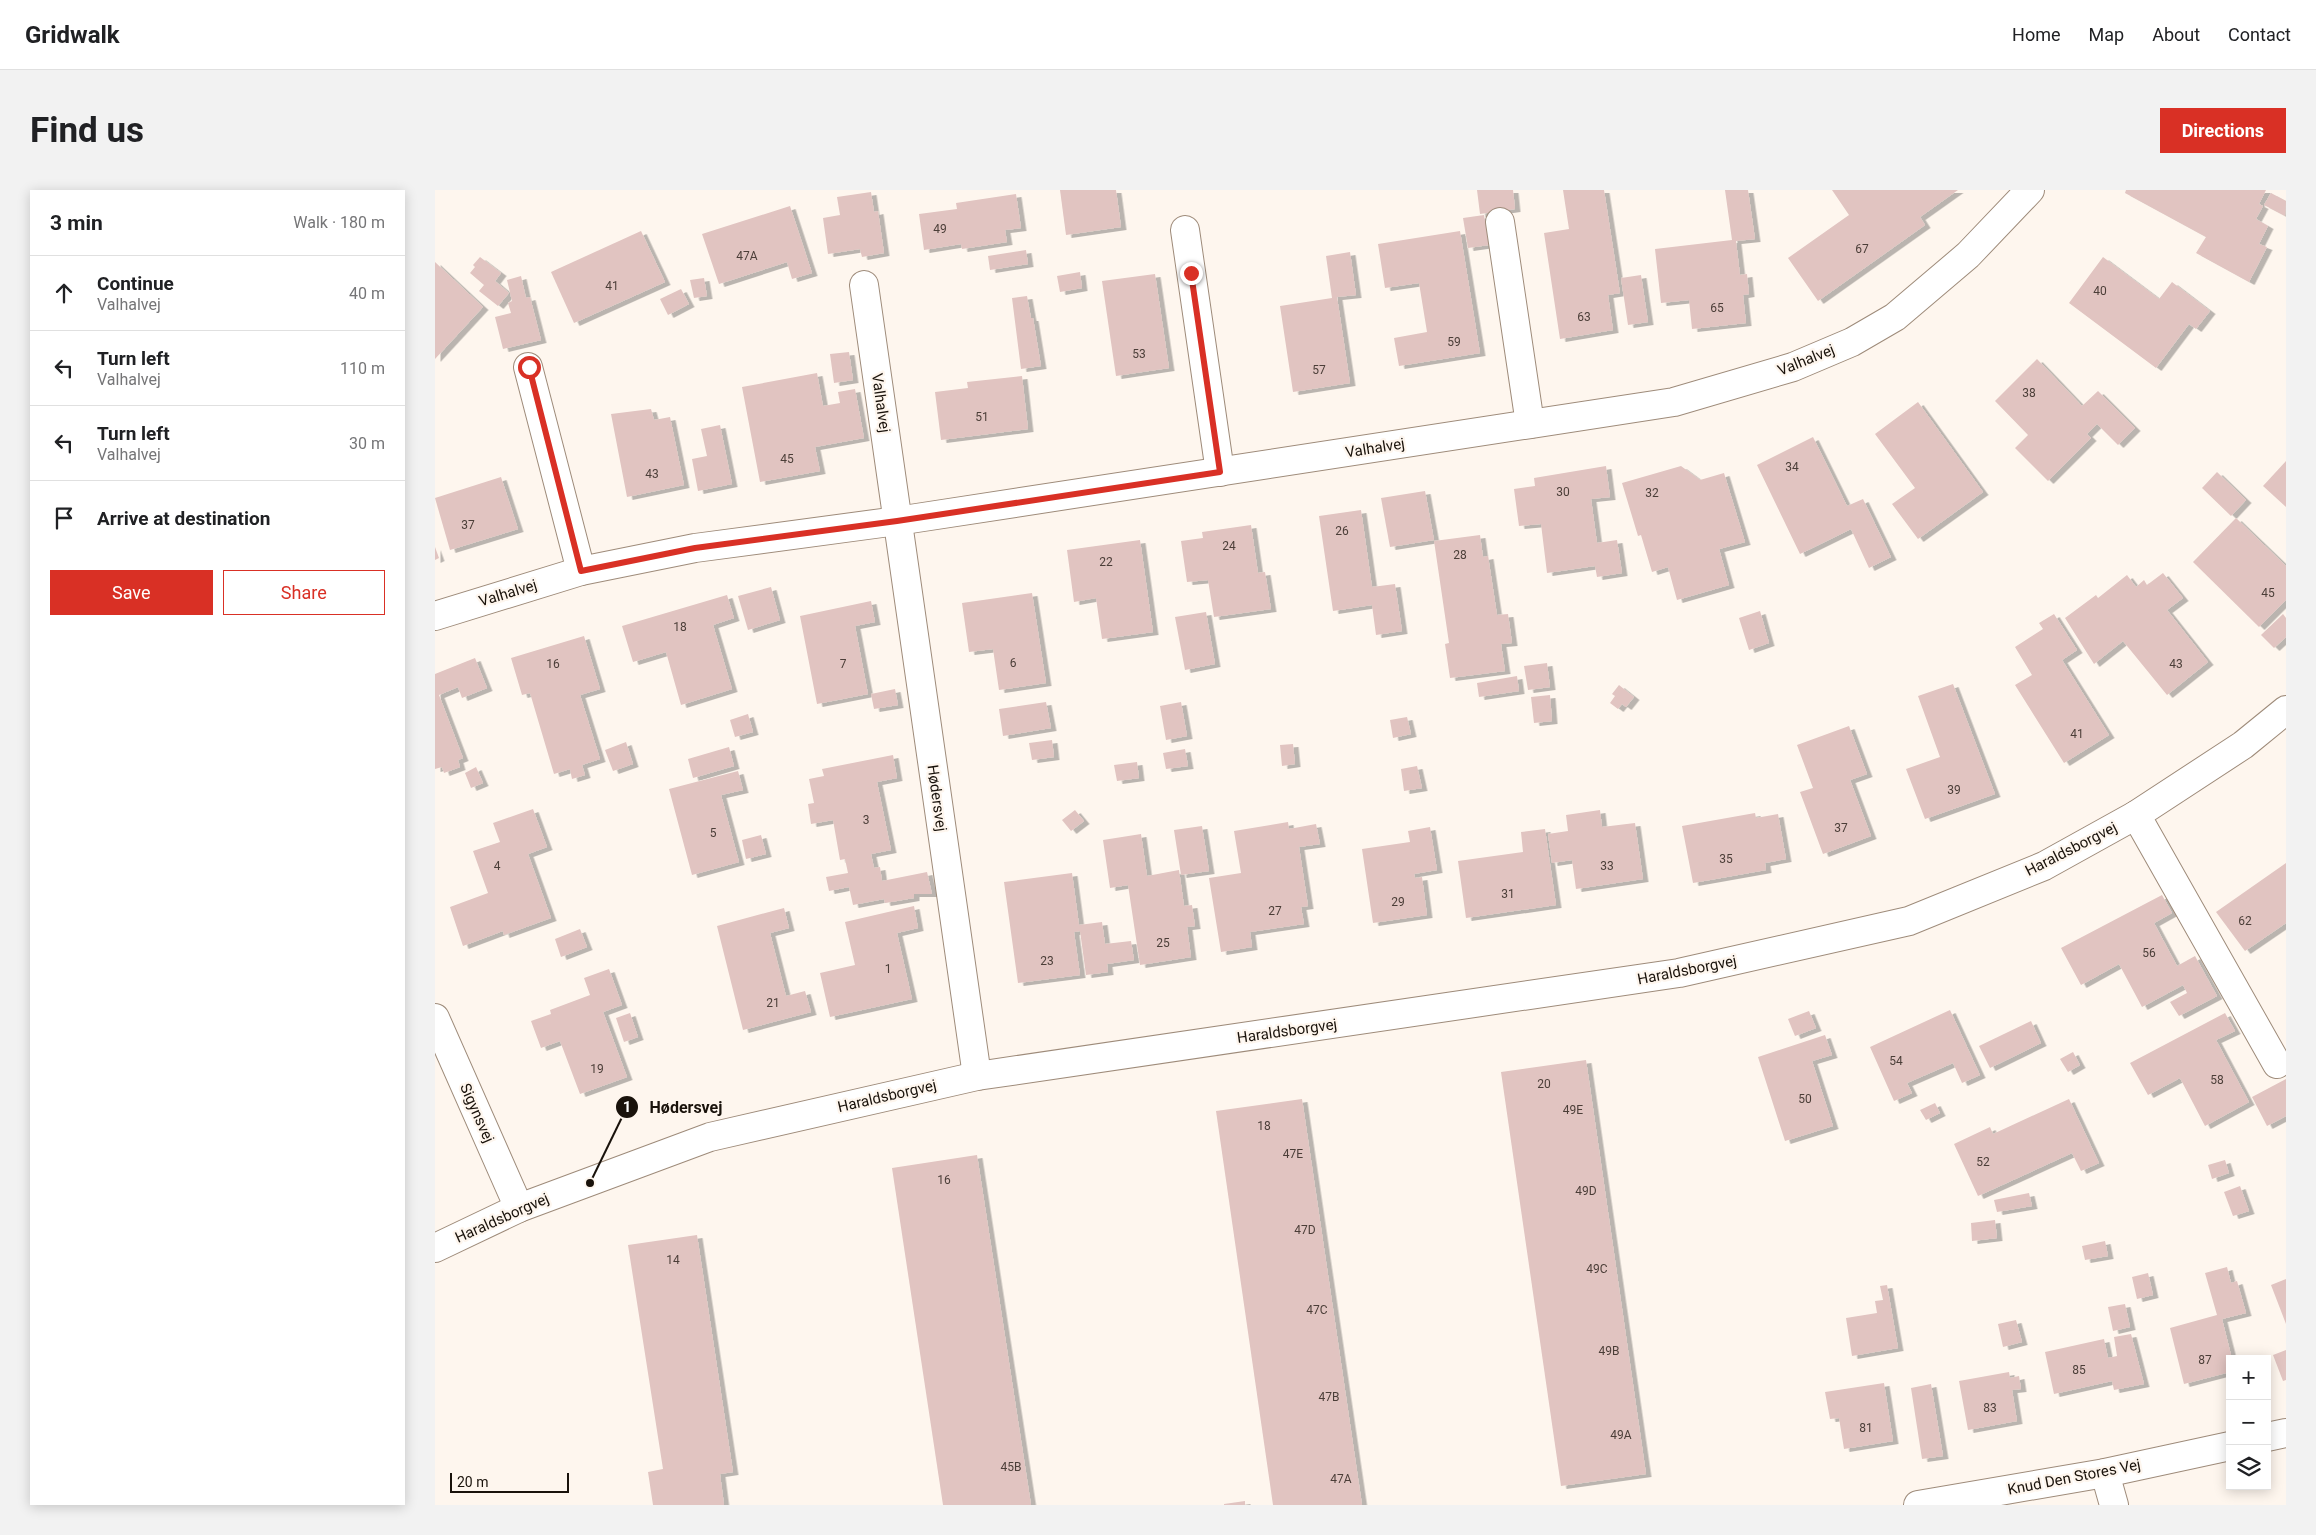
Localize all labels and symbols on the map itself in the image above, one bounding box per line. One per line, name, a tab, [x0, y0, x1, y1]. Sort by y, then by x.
house number: 49	[933, 222, 947, 236]
house number: 67	[1855, 242, 1869, 256]
house number: 47A	[736, 249, 758, 263]
route end	[1180, 262, 1203, 285]
house number: 41	[605, 279, 619, 293]
house number: 40	[2093, 284, 2107, 298]
house number: 65	[1710, 301, 1724, 315]
house number: 63	[1577, 310, 1591, 324]
house number: 59	[1447, 335, 1461, 349]
street label: Valhalvej	[1775, 340, 1837, 380]
house number: 53	[1132, 347, 1146, 361]
route start	[518, 356, 541, 379]
house number: 57	[1312, 363, 1326, 377]
street label: Valhalvej	[868, 372, 894, 434]
house number: 38	[2022, 386, 2036, 400]
house number: 51	[975, 410, 989, 424]
street label: Valhalvej	[1344, 434, 1406, 462]
house number: 45	[780, 452, 794, 466]
house number: 34	[1785, 460, 1799, 474]
house number: 43	[645, 467, 659, 481]
house number: 30	[1556, 485, 1570, 499]
house number: 32	[1645, 486, 1659, 500]
house number: 37	[461, 518, 475, 532]
house number: 26	[1335, 524, 1349, 538]
house number: 24	[1222, 539, 1236, 553]
house number: 28	[1453, 548, 1467, 562]
house number: 22	[1099, 555, 1113, 569]
street label: Valhalvej	[477, 576, 539, 610]
house number: 45	[2261, 586, 2275, 600]
house number: 18	[673, 620, 687, 634]
house number: 6	[1010, 656, 1017, 670]
house number: 16	[546, 657, 560, 671]
house number: 7	[840, 657, 847, 671]
house number: 43	[2169, 657, 2183, 671]
house number: 41	[2070, 727, 2084, 741]
street label: Hødersvej	[923, 763, 951, 833]
house number: 39	[1947, 783, 1961, 797]
house number: 3	[863, 813, 869, 827]
street label: Haraldsborgvej	[2022, 818, 2120, 880]
house number: 37	[1834, 821, 1848, 835]
house number: 5	[710, 826, 717, 840]
house number: 35	[1719, 852, 1733, 866]
house number: 4	[494, 859, 501, 873]
house number: 33	[1600, 859, 1614, 873]
house number: 31	[1501, 887, 1515, 901]
house number: 29	[1391, 895, 1405, 909]
house number: 27	[1268, 904, 1282, 918]
house number: 62	[2238, 914, 2252, 928]
house number: 25	[1156, 936, 1170, 950]
house number: 56	[2142, 946, 2156, 960]
street label: Haraldsborgvej	[1636, 952, 1738, 988]
house number: 23	[1040, 954, 1054, 968]
house number: 1	[885, 962, 891, 976]
house number: 21	[766, 996, 780, 1010]
street label: Haraldsborgvej	[1236, 1015, 1338, 1047]
house number: 54	[1889, 1054, 1903, 1068]
house number: 19	[590, 1062, 604, 1076]
house number: 58	[2210, 1073, 2224, 1087]
street label: Haraldsborgvej	[836, 1076, 938, 1116]
house number: 20	[1537, 1077, 1551, 1091]
street label: Sigynsvej	[456, 1081, 498, 1145]
callout: Hødersvej	[615, 1091, 733, 1122]
house number: 50	[1798, 1092, 1812, 1106]
text: 1	[623, 1098, 631, 1116]
text: Hødersvej	[650, 1098, 722, 1117]
house number: 49E	[1563, 1103, 1583, 1117]
house number: 18	[1257, 1119, 1271, 1133]
house number: 47E	[1283, 1147, 1303, 1161]
house number: 52	[1976, 1155, 1990, 1169]
house number: 16	[937, 1173, 951, 1187]
house number: 49D	[1575, 1184, 1597, 1198]
street label: Haraldsborgvej	[452, 1189, 552, 1247]
house number: 47D	[1294, 1223, 1316, 1237]
house number: 14	[666, 1253, 680, 1267]
house number: 49C	[1586, 1262, 1608, 1276]
house number: 47C	[1306, 1303, 1328, 1317]
house number: 49B	[1599, 1344, 1619, 1358]
house number: 87	[2198, 1353, 2212, 1367]
house number: 85	[2072, 1363, 2086, 1377]
house number: 47B	[1319, 1390, 1339, 1404]
house number: 83	[1983, 1401, 1997, 1415]
house number: 81	[1859, 1421, 1873, 1435]
house number: 49A	[1610, 1428, 1632, 1442]
street label: Knud Den Stores Vej	[2006, 1455, 2142, 1499]
house number: 45B	[1001, 1460, 1021, 1474]
scale bar	[450, 1470, 569, 1493]
house number: 47A	[1330, 1472, 1352, 1486]

